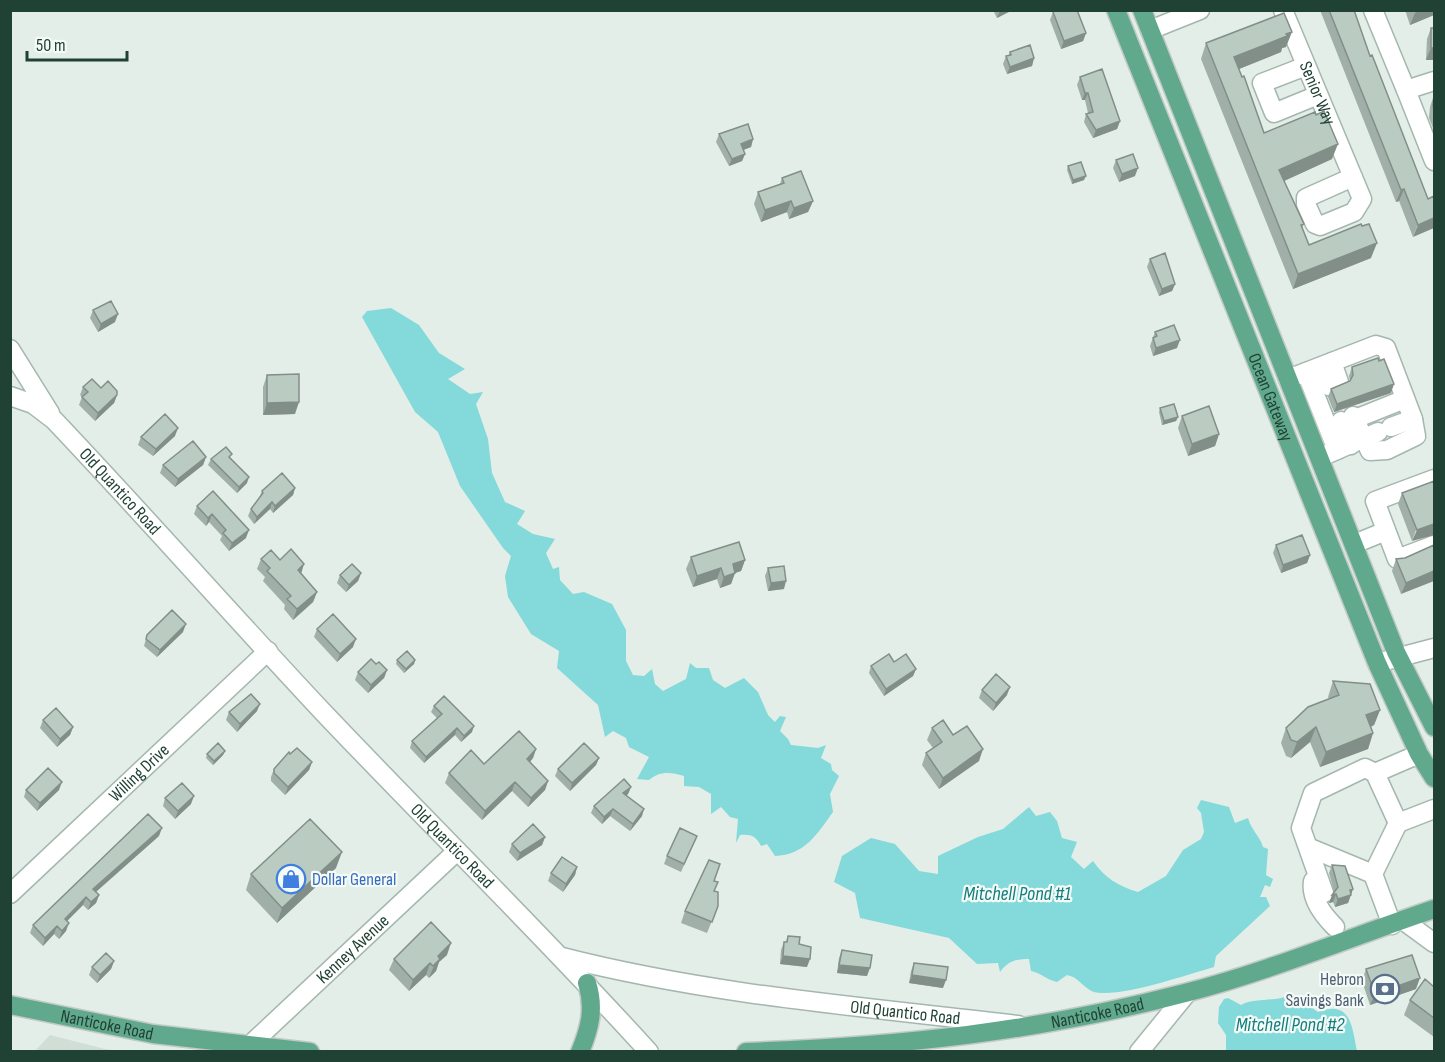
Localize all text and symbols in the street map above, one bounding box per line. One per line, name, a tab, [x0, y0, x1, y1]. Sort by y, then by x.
scale bar	[27, 24, 128, 62]
text: 50 m	[36, 35, 66, 56]
street label: Senior Way	[1295, 58, 1340, 128]
street label: Ocean Gateway	[1244, 350, 1298, 444]
street label: Old Quantico Road	[75, 444, 165, 539]
street label: Willing Drive	[104, 739, 173, 806]
street label: Old Quantico Road	[406, 799, 499, 893]
shop icon: Dollar General	[275, 863, 307, 895]
place label: Dollar General	[312, 869, 396, 890]
water label: Mitchell Pond #1	[963, 882, 1071, 906]
street label: Kenney Avenue	[312, 910, 393, 988]
place label: Hebron Savings Bank	[1285, 969, 1364, 1011]
bank icon: Hebron Savings Bank	[1369, 973, 1401, 1005]
street label: Nanticoke Road	[1049, 993, 1146, 1033]
street label: Old Quantico Road	[849, 996, 961, 1029]
street label: Nanticoke Road	[59, 1005, 155, 1044]
water label: Mitchell Pond #2	[1236, 1013, 1345, 1037]

